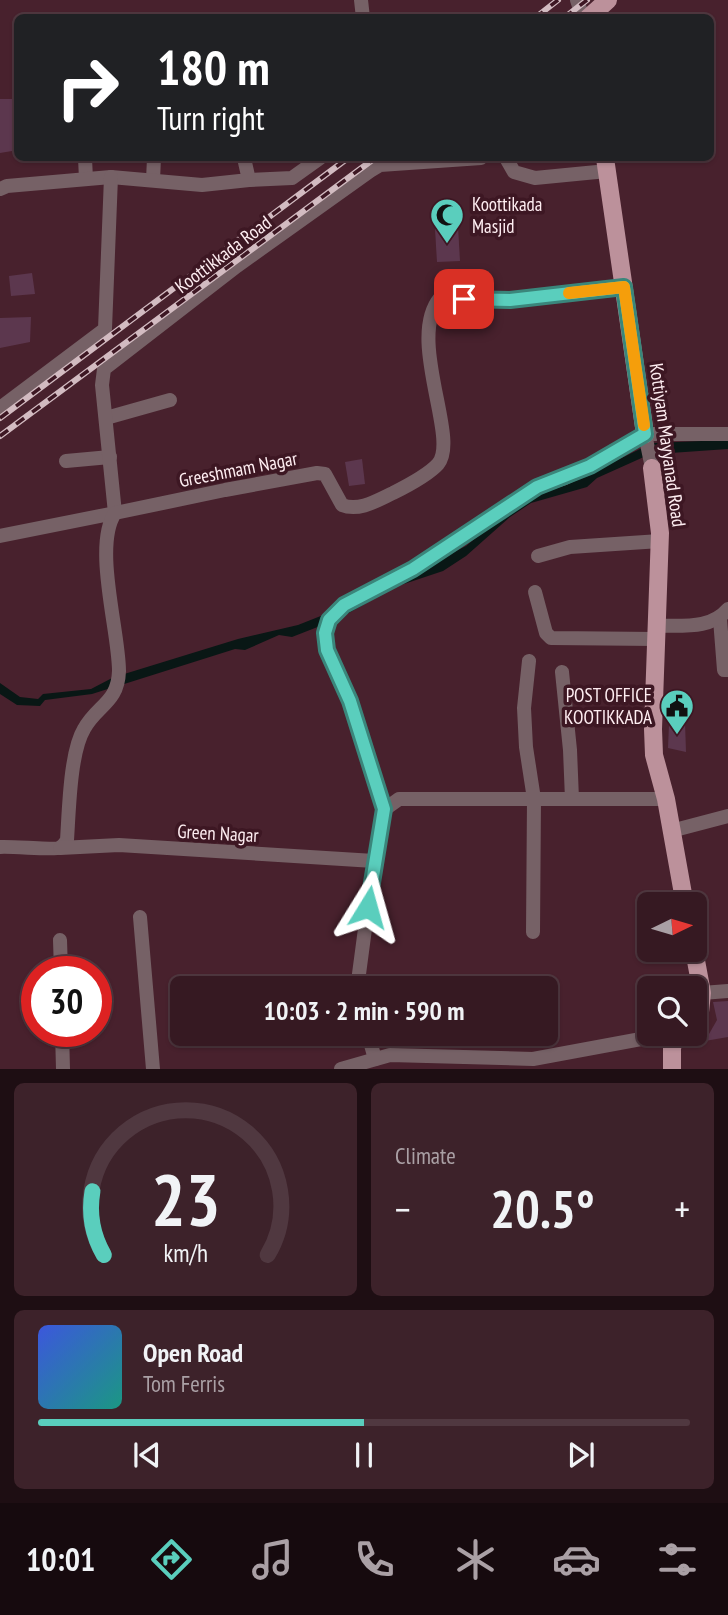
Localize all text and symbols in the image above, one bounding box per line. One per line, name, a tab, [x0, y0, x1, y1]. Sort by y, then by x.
text: 180 m	[157, 35, 270, 99]
icon: right	[42, 42, 133, 133]
text: Turn right	[157, 97, 265, 139]
place label: Koottikada Masjid	[472, 192, 542, 238]
mosque icon: Koottikada Masjid	[428, 196, 466, 245]
street label: Koottikkada Road	[170, 210, 276, 298]
pin	[434, 269, 494, 329]
icon: arrive	[445, 280, 483, 318]
street label: Kottiyam Mayyanad Road	[645, 362, 691, 528]
street label: Greeshmam Nagar	[177, 446, 300, 492]
place label: POST OFFICE KOOTIKKADA	[564, 683, 652, 729]
public building icon: POST OFFICE KOOTIKKADA	[658, 687, 696, 736]
street label: Green Nagar	[177, 819, 260, 847]
position arrow	[331, 870, 405, 944]
north arrow	[637, 892, 707, 962]
map controls	[637, 892, 707, 1046]
speed limit sign: 30	[21, 956, 112, 1047]
button: search	[637, 976, 707, 1046]
text: 10:03 · 2 min · 590 m	[264, 994, 464, 1027]
text: Climate	[395, 1141, 456, 1170]
text: 23	[151, 1152, 220, 1246]
text: 20.5°	[490, 1175, 595, 1242]
text: −	[395, 1184, 411, 1233]
text: +	[674, 1184, 690, 1233]
text: km/h	[163, 1237, 208, 1269]
text: Open Road	[143, 1336, 243, 1369]
text: Tom Ferris	[143, 1369, 225, 1398]
icon: previous	[128, 1436, 166, 1474]
icon: pause	[345, 1436, 383, 1474]
icon: next	[562, 1436, 600, 1474]
icon: directions	[147, 1535, 196, 1584]
icon: music	[248, 1535, 297, 1584]
icon: phone	[350, 1535, 399, 1584]
icon: climate	[451, 1535, 500, 1584]
icon: car	[552, 1535, 601, 1584]
icon: filters	[653, 1535, 702, 1584]
text: 10:01	[26, 1538, 95, 1580]

